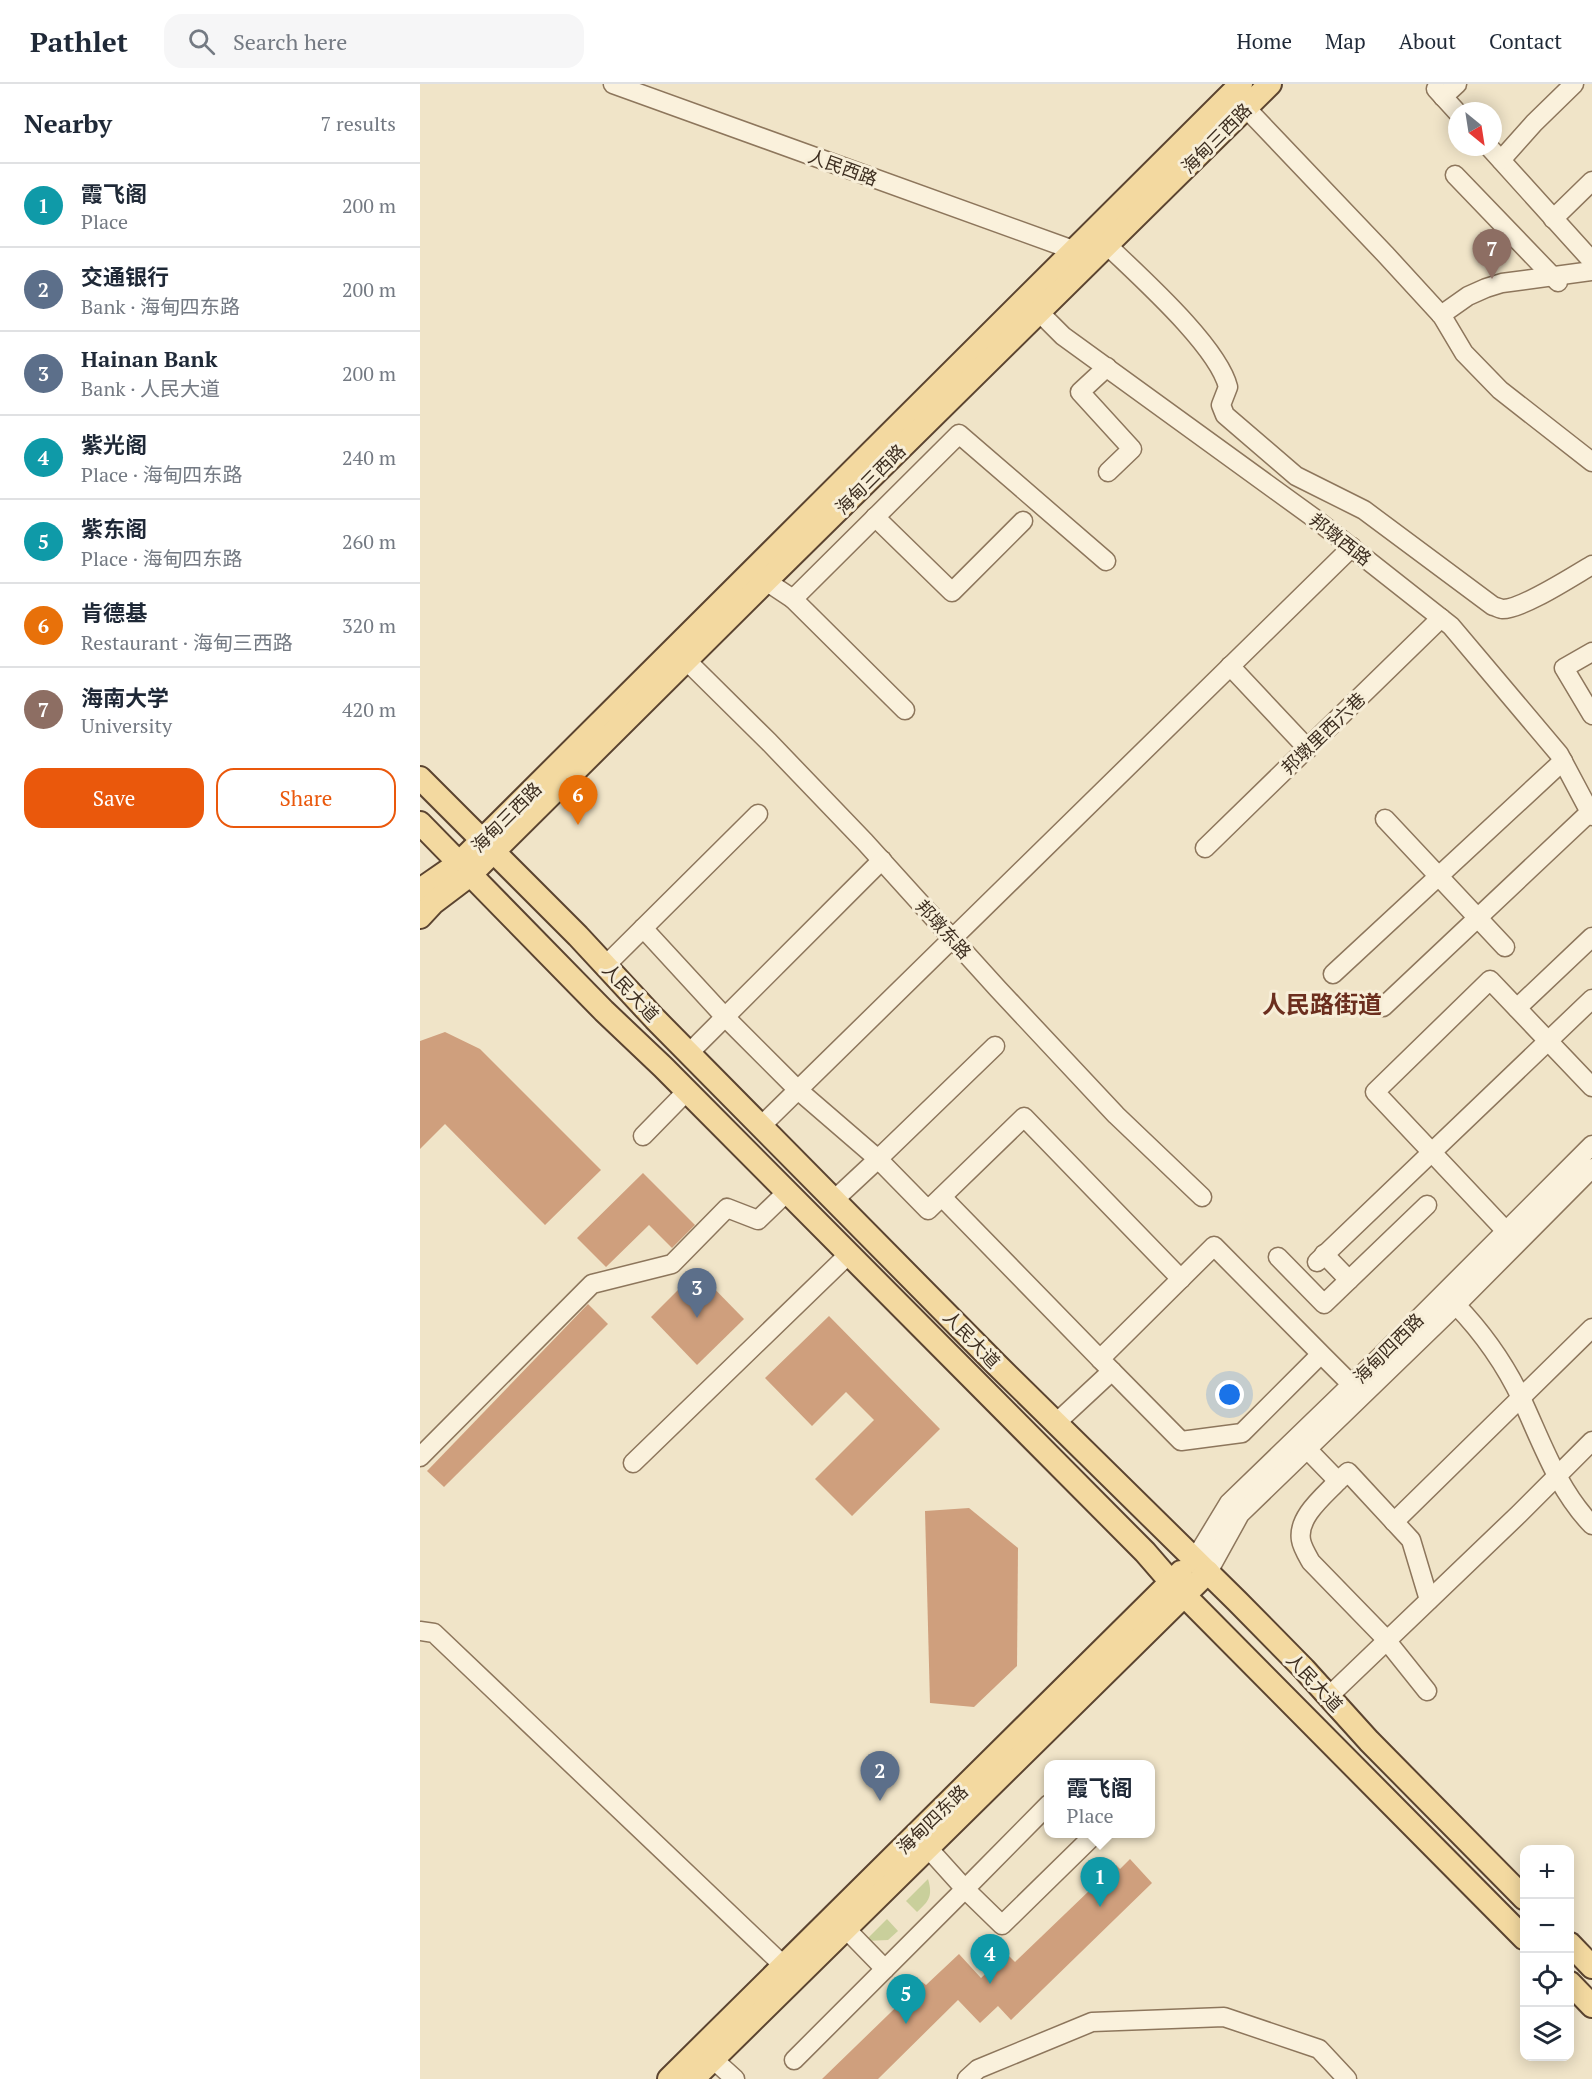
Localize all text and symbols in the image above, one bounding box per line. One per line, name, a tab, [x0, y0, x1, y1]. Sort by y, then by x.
search box	[164, 14, 584, 68]
text: Pathlet	[30, 23, 128, 60]
icon: search	[185, 25, 218, 58]
text: Search here	[233, 27, 347, 56]
text: Home	[1236, 27, 1292, 55]
text: Map	[1325, 27, 1366, 55]
text: About	[1399, 27, 1456, 55]
text: Contact	[1489, 27, 1562, 55]
street label: 海甸三西路	[1176, 98, 1256, 178]
north arrow	[1448, 102, 1502, 156]
text: Nearby	[24, 106, 112, 140]
text: 7 results	[321, 110, 396, 137]
street label: 人民西路	[805, 143, 881, 191]
text: 霞飞阁	[81, 179, 147, 208]
text: 1	[38, 192, 49, 219]
text: 200 m	[342, 192, 396, 219]
text: Place	[81, 208, 128, 235]
pin: 7	[1472, 230, 1512, 279]
text: 交通银行	[81, 262, 169, 291]
text: 2	[38, 276, 49, 303]
text: 200 m	[342, 276, 396, 303]
text: Bank · 海甸四东路	[81, 293, 240, 320]
text: Hainan Bank	[81, 344, 218, 373]
text: 3	[38, 360, 49, 387]
text: 200 m	[342, 360, 396, 387]
text: Bank · 人民大道	[81, 375, 220, 402]
text: 紫光阁	[81, 430, 147, 459]
street label: 海甸三西路	[830, 439, 910, 519]
text: 4	[38, 444, 49, 471]
text: 240 m	[342, 444, 396, 471]
text: Place · 海甸四东路	[81, 461, 243, 488]
street label: 邦墩西路	[1305, 507, 1377, 571]
text: 紫东阁	[81, 514, 147, 543]
text: 5	[38, 528, 49, 555]
text: 260 m	[342, 528, 396, 555]
text: Place · 海甸四东路	[81, 545, 243, 572]
text: 肯德基	[81, 598, 147, 627]
text: 6	[38, 612, 49, 639]
text: 320 m	[342, 612, 396, 639]
text: Restaurant · 海甸三西路	[81, 629, 293, 656]
text: 海南大学	[81, 683, 169, 712]
street label: 邦墩里西六巷	[1276, 687, 1370, 779]
text: 7	[38, 696, 49, 723]
text: 420 m	[342, 696, 396, 723]
text: University	[81, 712, 172, 739]
button: Save	[24, 768, 204, 828]
button: Share	[216, 768, 396, 828]
pin: 6	[558, 776, 598, 825]
street label: 海甸三西路	[466, 777, 546, 857]
street label: 邦墩东路	[911, 894, 977, 964]
street label: 人民大道	[598, 957, 664, 1027]
district label: 人民路街道	[1262, 988, 1382, 1020]
pin: 3	[678, 1268, 716, 1318]
street label: 人民大道	[938, 1305, 1006, 1373]
street label: 海甸四西路	[1348, 1308, 1428, 1388]
your location	[1215, 1380, 1244, 1409]
street label: 人民大道	[1282, 1647, 1348, 1717]
pin: 2	[860, 1752, 900, 1801]
popup	[1044, 1760, 1155, 1838]
text: 霞飞阁	[1066, 1773, 1133, 1802]
street label: 海甸四东路	[891, 1779, 973, 1859]
text: Place	[1066, 1802, 1114, 1829]
map controls	[1520, 1845, 1574, 2061]
button: +	[1520, 1845, 1574, 1899]
pin: 1	[1080, 1858, 1120, 1907]
button: −	[1520, 1899, 1574, 1953]
pin: 4	[970, 1934, 1010, 1984]
button: locate	[1520, 1953, 1574, 2007]
pin: 5	[886, 1974, 926, 2024]
button: layers	[1520, 2007, 1574, 2061]

